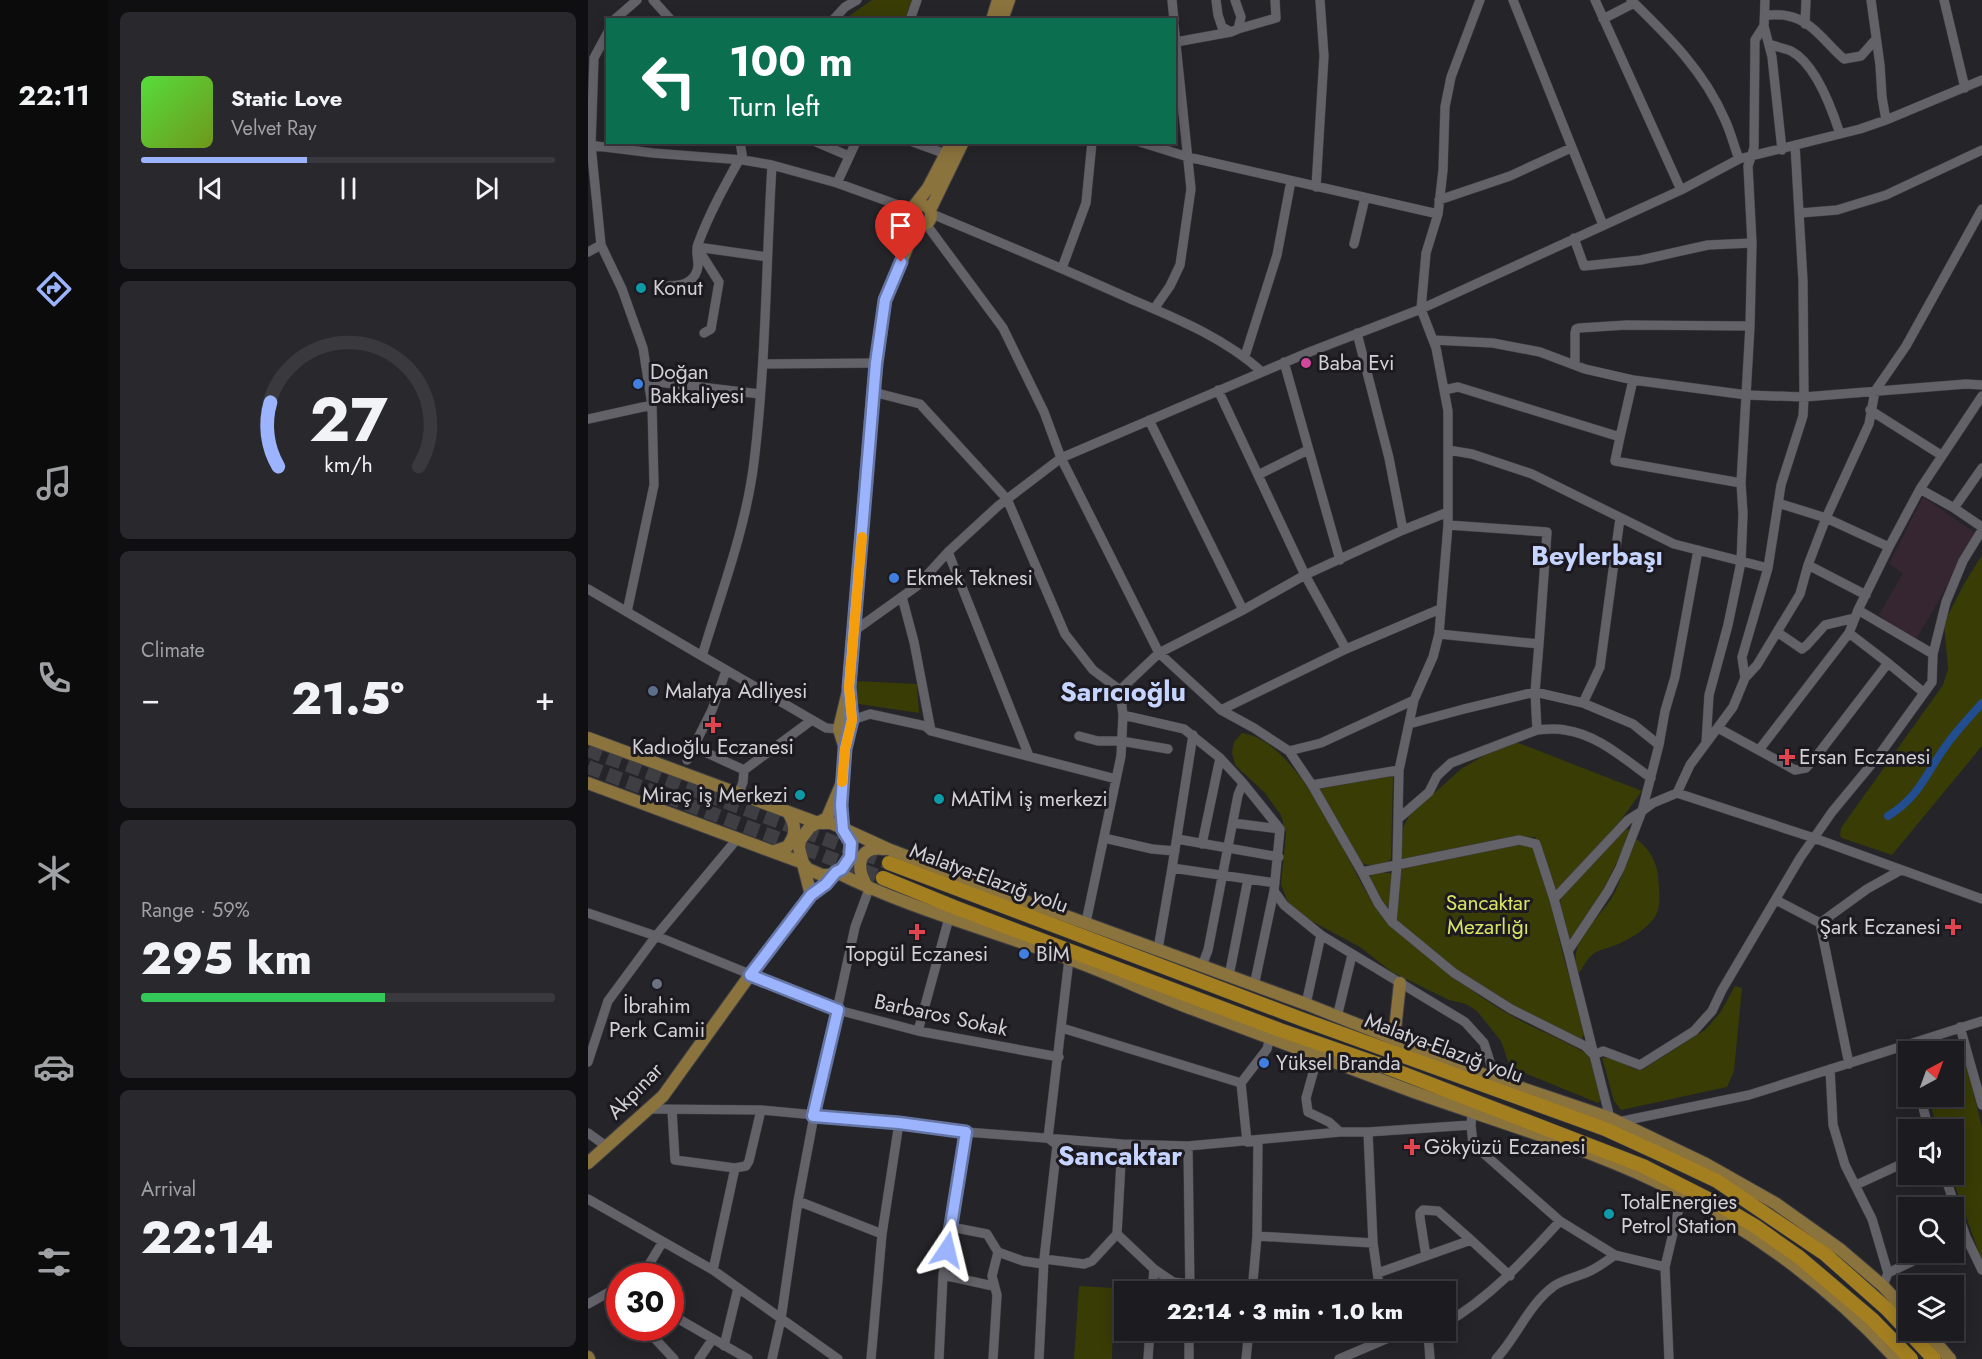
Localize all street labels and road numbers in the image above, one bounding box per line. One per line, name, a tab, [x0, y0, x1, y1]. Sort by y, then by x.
street label: Malatya-Elazığ yolu	[905, 835, 1073, 921]
street label: Barbaros Sokak	[871, 986, 1011, 1044]
street label: Malatya-Elazığ yolu	[1360, 1005, 1528, 1091]
street label: Akpınar	[600, 1055, 670, 1126]

